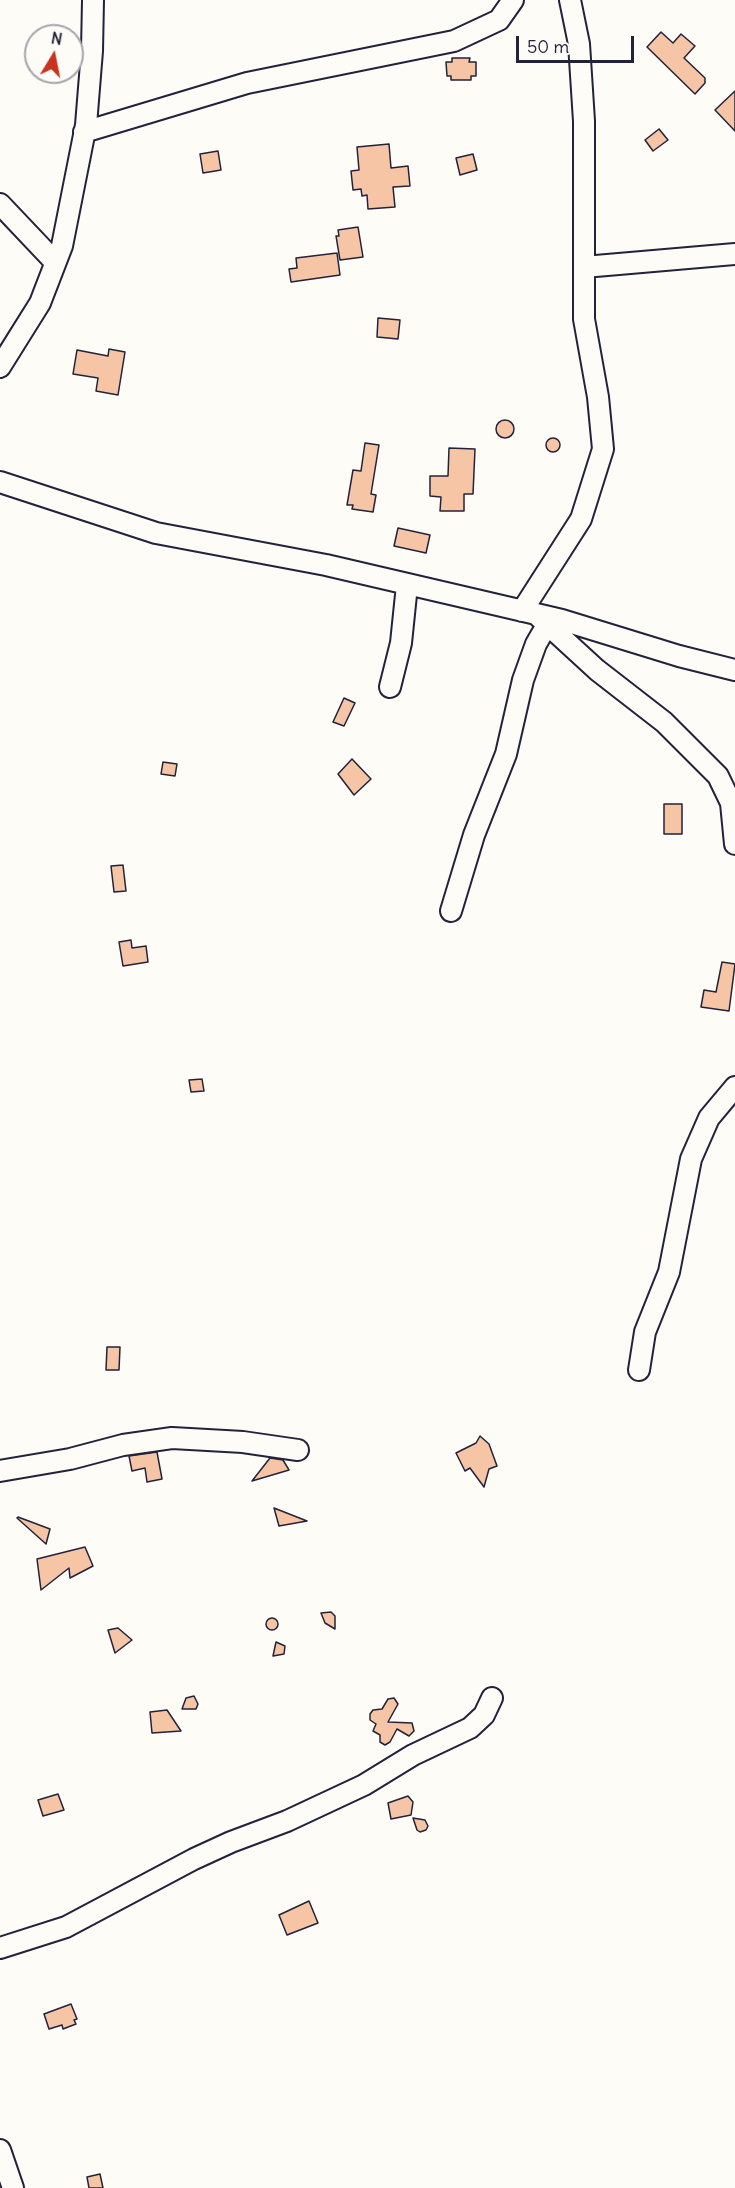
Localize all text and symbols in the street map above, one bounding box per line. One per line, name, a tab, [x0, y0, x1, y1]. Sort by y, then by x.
north arrow	[24, 24, 84, 84]
scale bar	[519, 24, 638, 62]
text: N	[50, 27, 64, 49]
text: 50 m	[527, 35, 569, 58]

